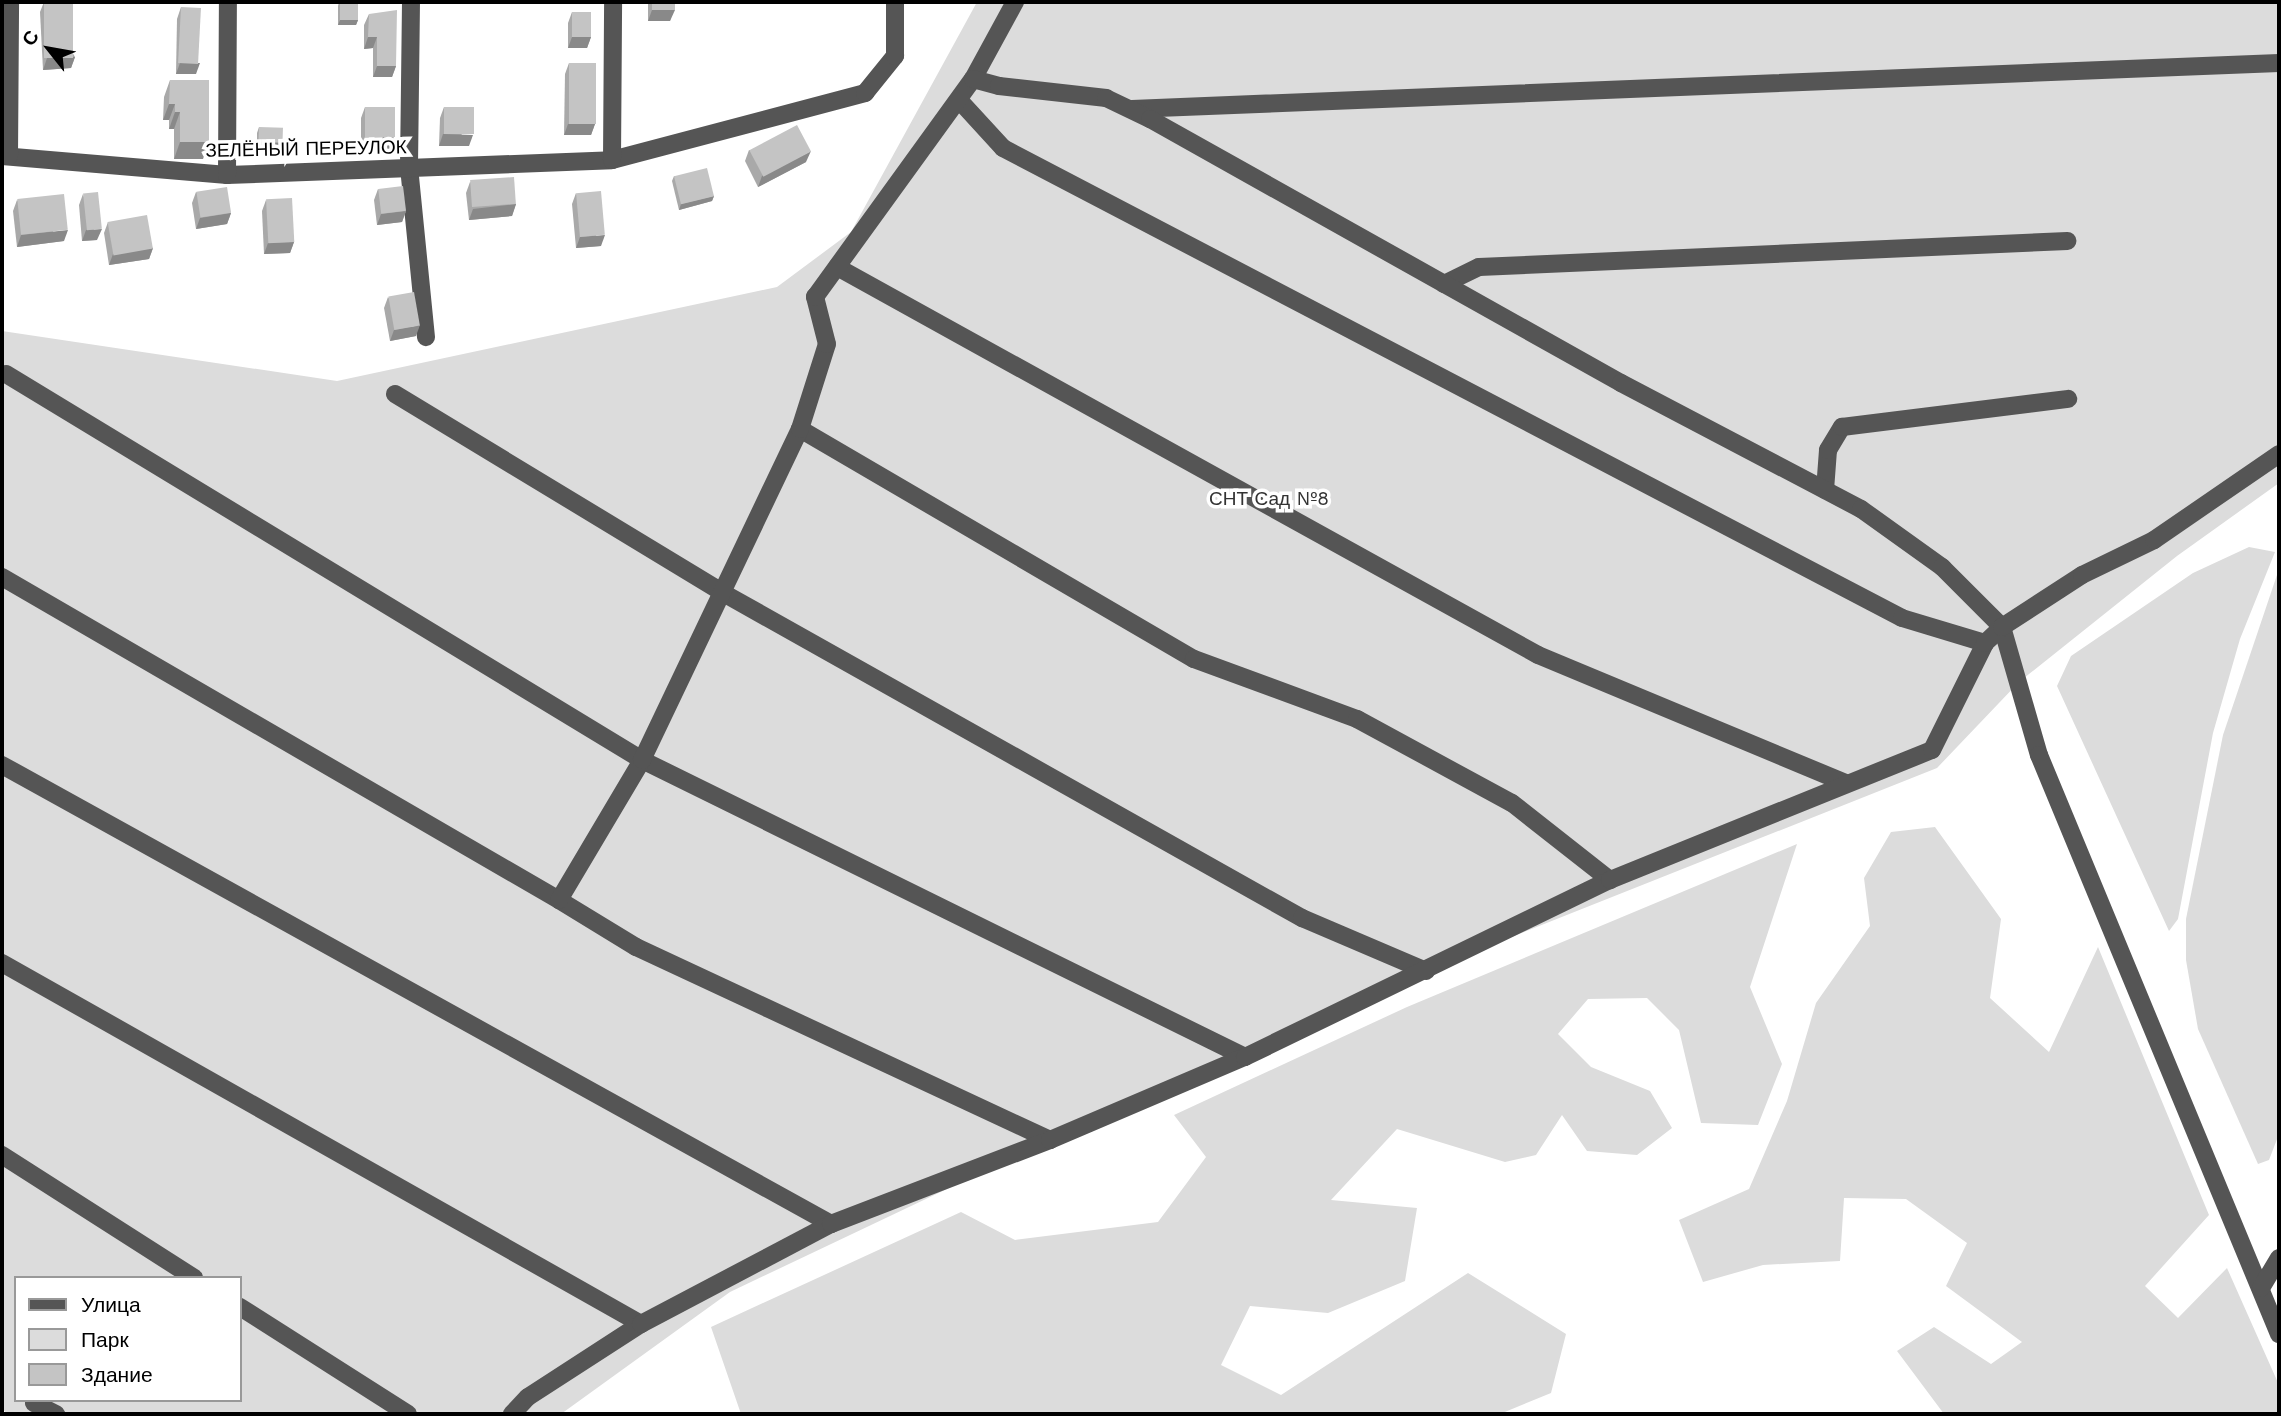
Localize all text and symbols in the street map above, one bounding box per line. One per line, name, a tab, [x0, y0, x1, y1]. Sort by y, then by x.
north arrow	[14, 14, 84, 84]
text: С	[17, 26, 44, 50]
street label: ЗЕЛЁНЫЙ ПЕРЕУЛОК	[205, 136, 407, 162]
park label: СНТ Сад №8	[1209, 488, 1329, 510]
legend	[14, 1276, 242, 1402]
text: Улица	[81, 1292, 141, 1317]
text: Парк	[81, 1327, 129, 1352]
text: Здание	[81, 1362, 153, 1387]

